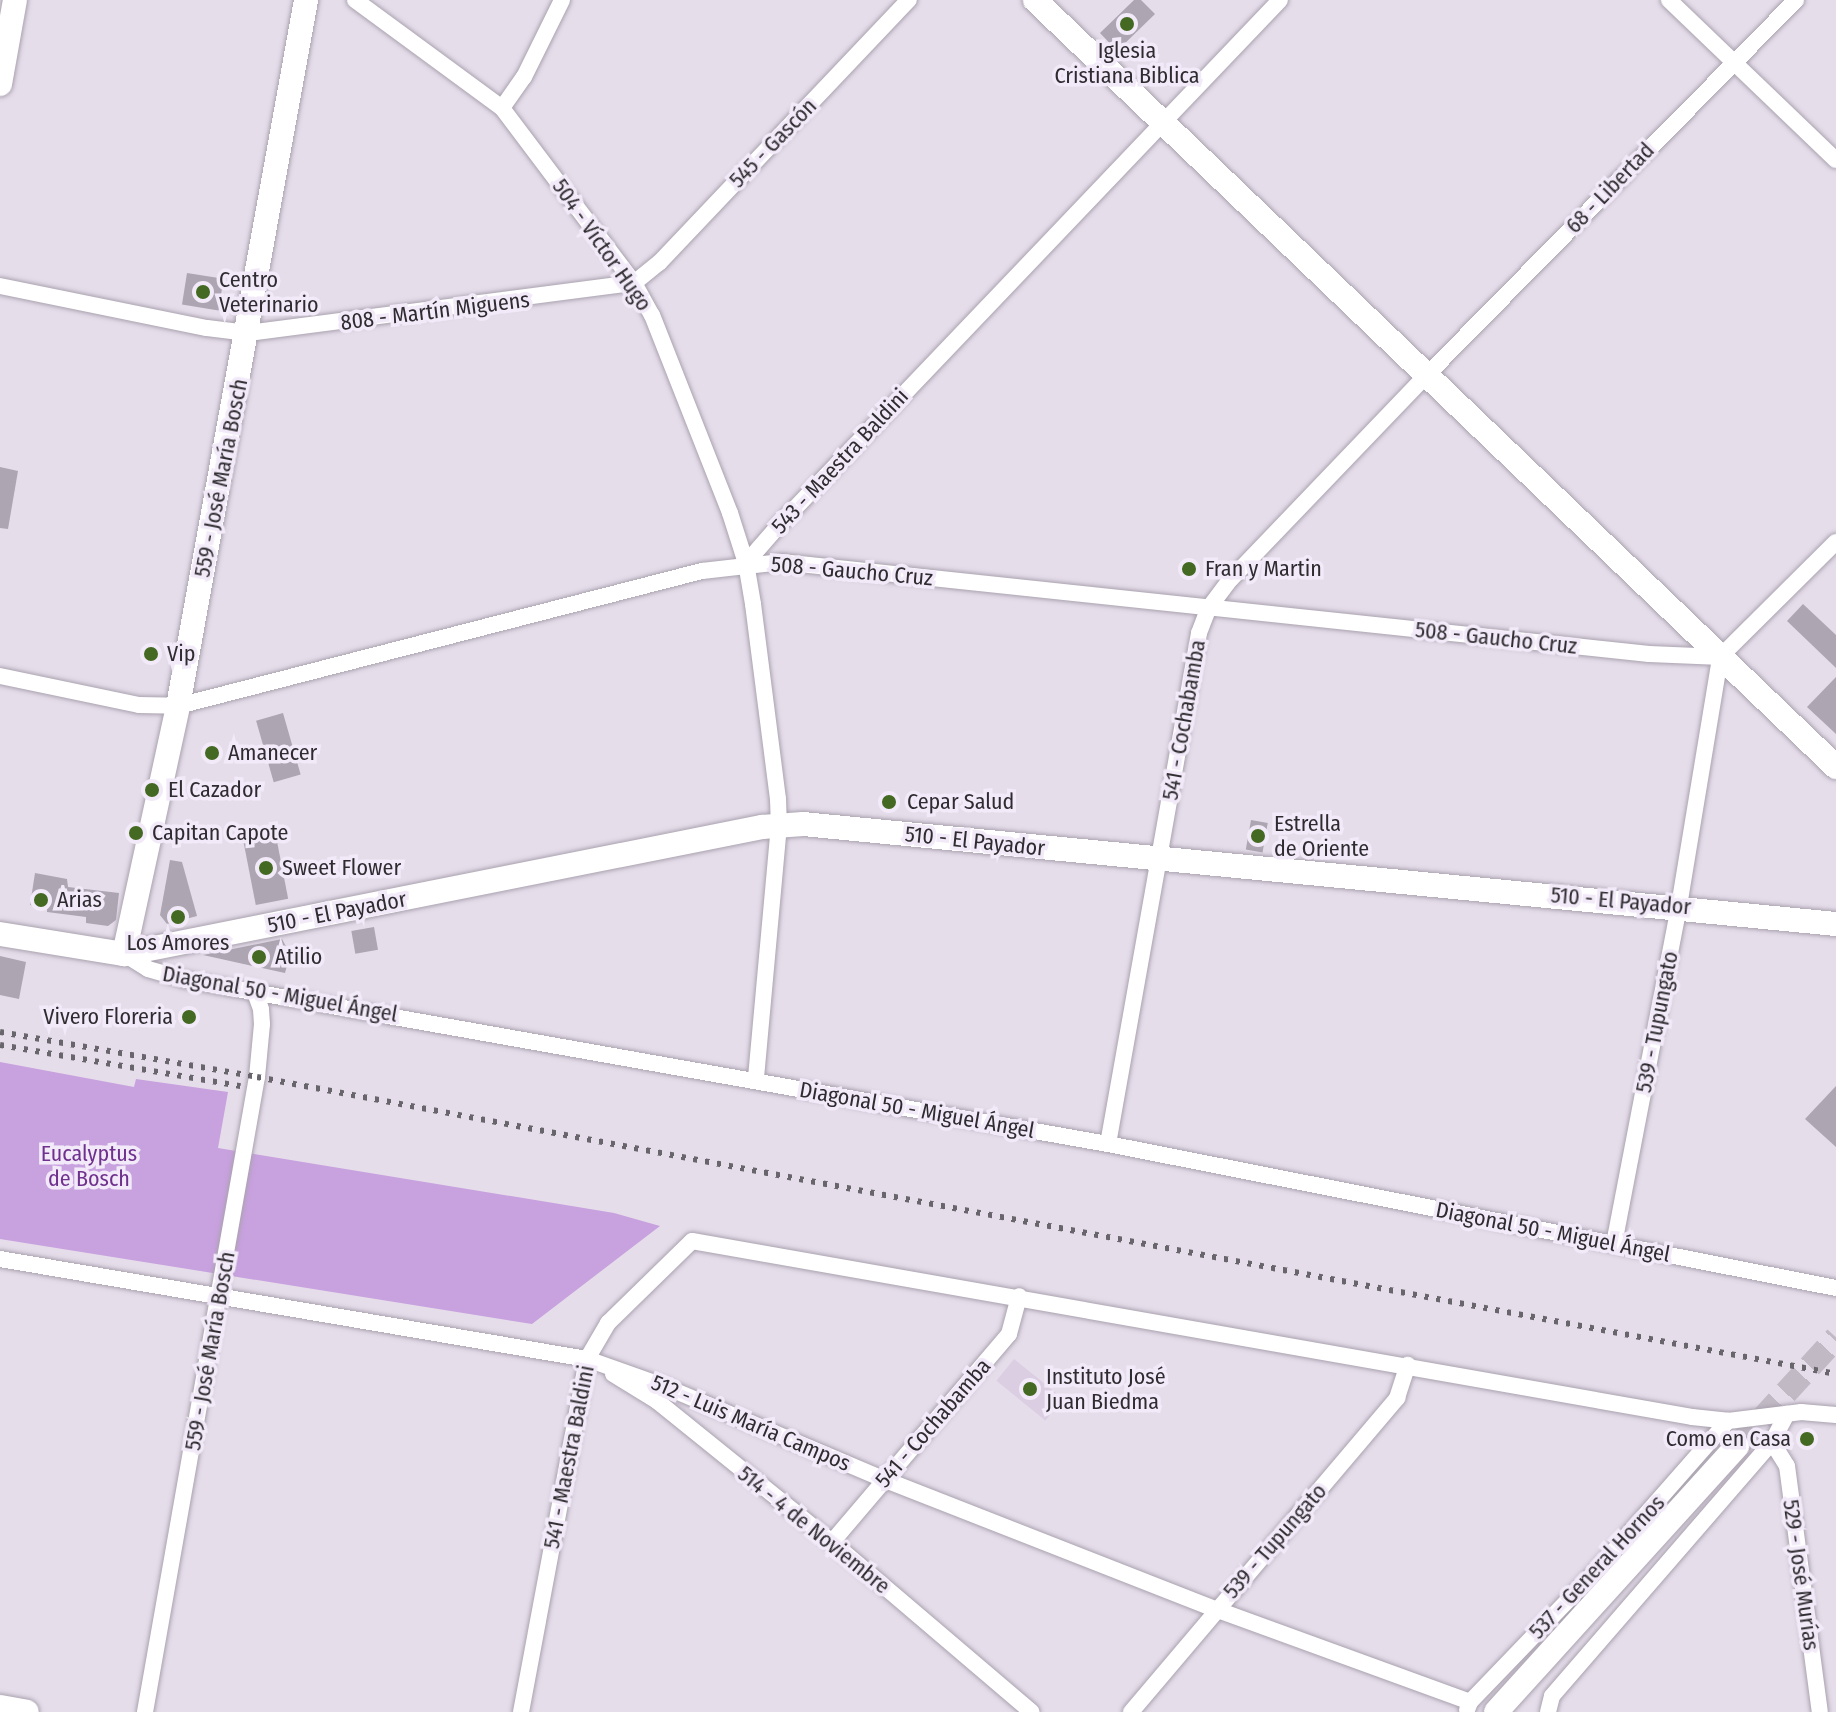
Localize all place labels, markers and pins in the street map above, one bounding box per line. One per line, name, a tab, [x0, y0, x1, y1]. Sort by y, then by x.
marker: Iglesia Cristiana Biblica	[1118, 15, 1136, 33]
place label: Iglesia Cristiana Biblica	[1054, 37, 1200, 88]
place label: Centro Veterinario	[219, 266, 319, 318]
marker: Centro Veterinario	[194, 283, 212, 301]
place label: Fran y Martin	[1205, 556, 1322, 582]
marker: Fran y Martin	[1180, 560, 1198, 578]
place label: Vip	[167, 641, 195, 667]
marker: Vip	[142, 645, 160, 663]
place label: Amanecer	[228, 740, 317, 766]
marker: Amanecer	[203, 744, 221, 762]
place label: El Cazador	[168, 777, 261, 803]
marker: El Cazador	[143, 781, 161, 799]
place label: Cepar Salud	[907, 789, 1014, 815]
marker: Cepar Salud	[878, 791, 900, 813]
place label: Estrella de Oriente	[1274, 810, 1369, 862]
place label: Capitan Capote	[152, 820, 288, 846]
marker: Capitan Capote	[127, 824, 145, 842]
marker: Estrella de Oriente	[1249, 827, 1267, 845]
place label: Sweet Flower	[282, 855, 401, 881]
marker: Sweet Flower	[257, 859, 275, 877]
place label: Arias	[57, 887, 102, 913]
marker: Arias	[32, 891, 50, 909]
marker: Los Amores	[169, 908, 187, 926]
place label: Los Amores	[127, 930, 229, 956]
place label: Atilio	[275, 944, 322, 970]
marker: Atilio	[250, 948, 268, 966]
place label: Vivero Floreria	[43, 1004, 173, 1030]
marker: Vivero Floreria	[180, 1008, 198, 1026]
place label: Instituto José Juan Biedma	[1046, 1363, 1166, 1414]
marker: Instituto José Juan Biedma	[1021, 1380, 1039, 1398]
place label: Como en Casa	[1666, 1426, 1791, 1452]
marker: Como en Casa	[1798, 1430, 1816, 1448]

